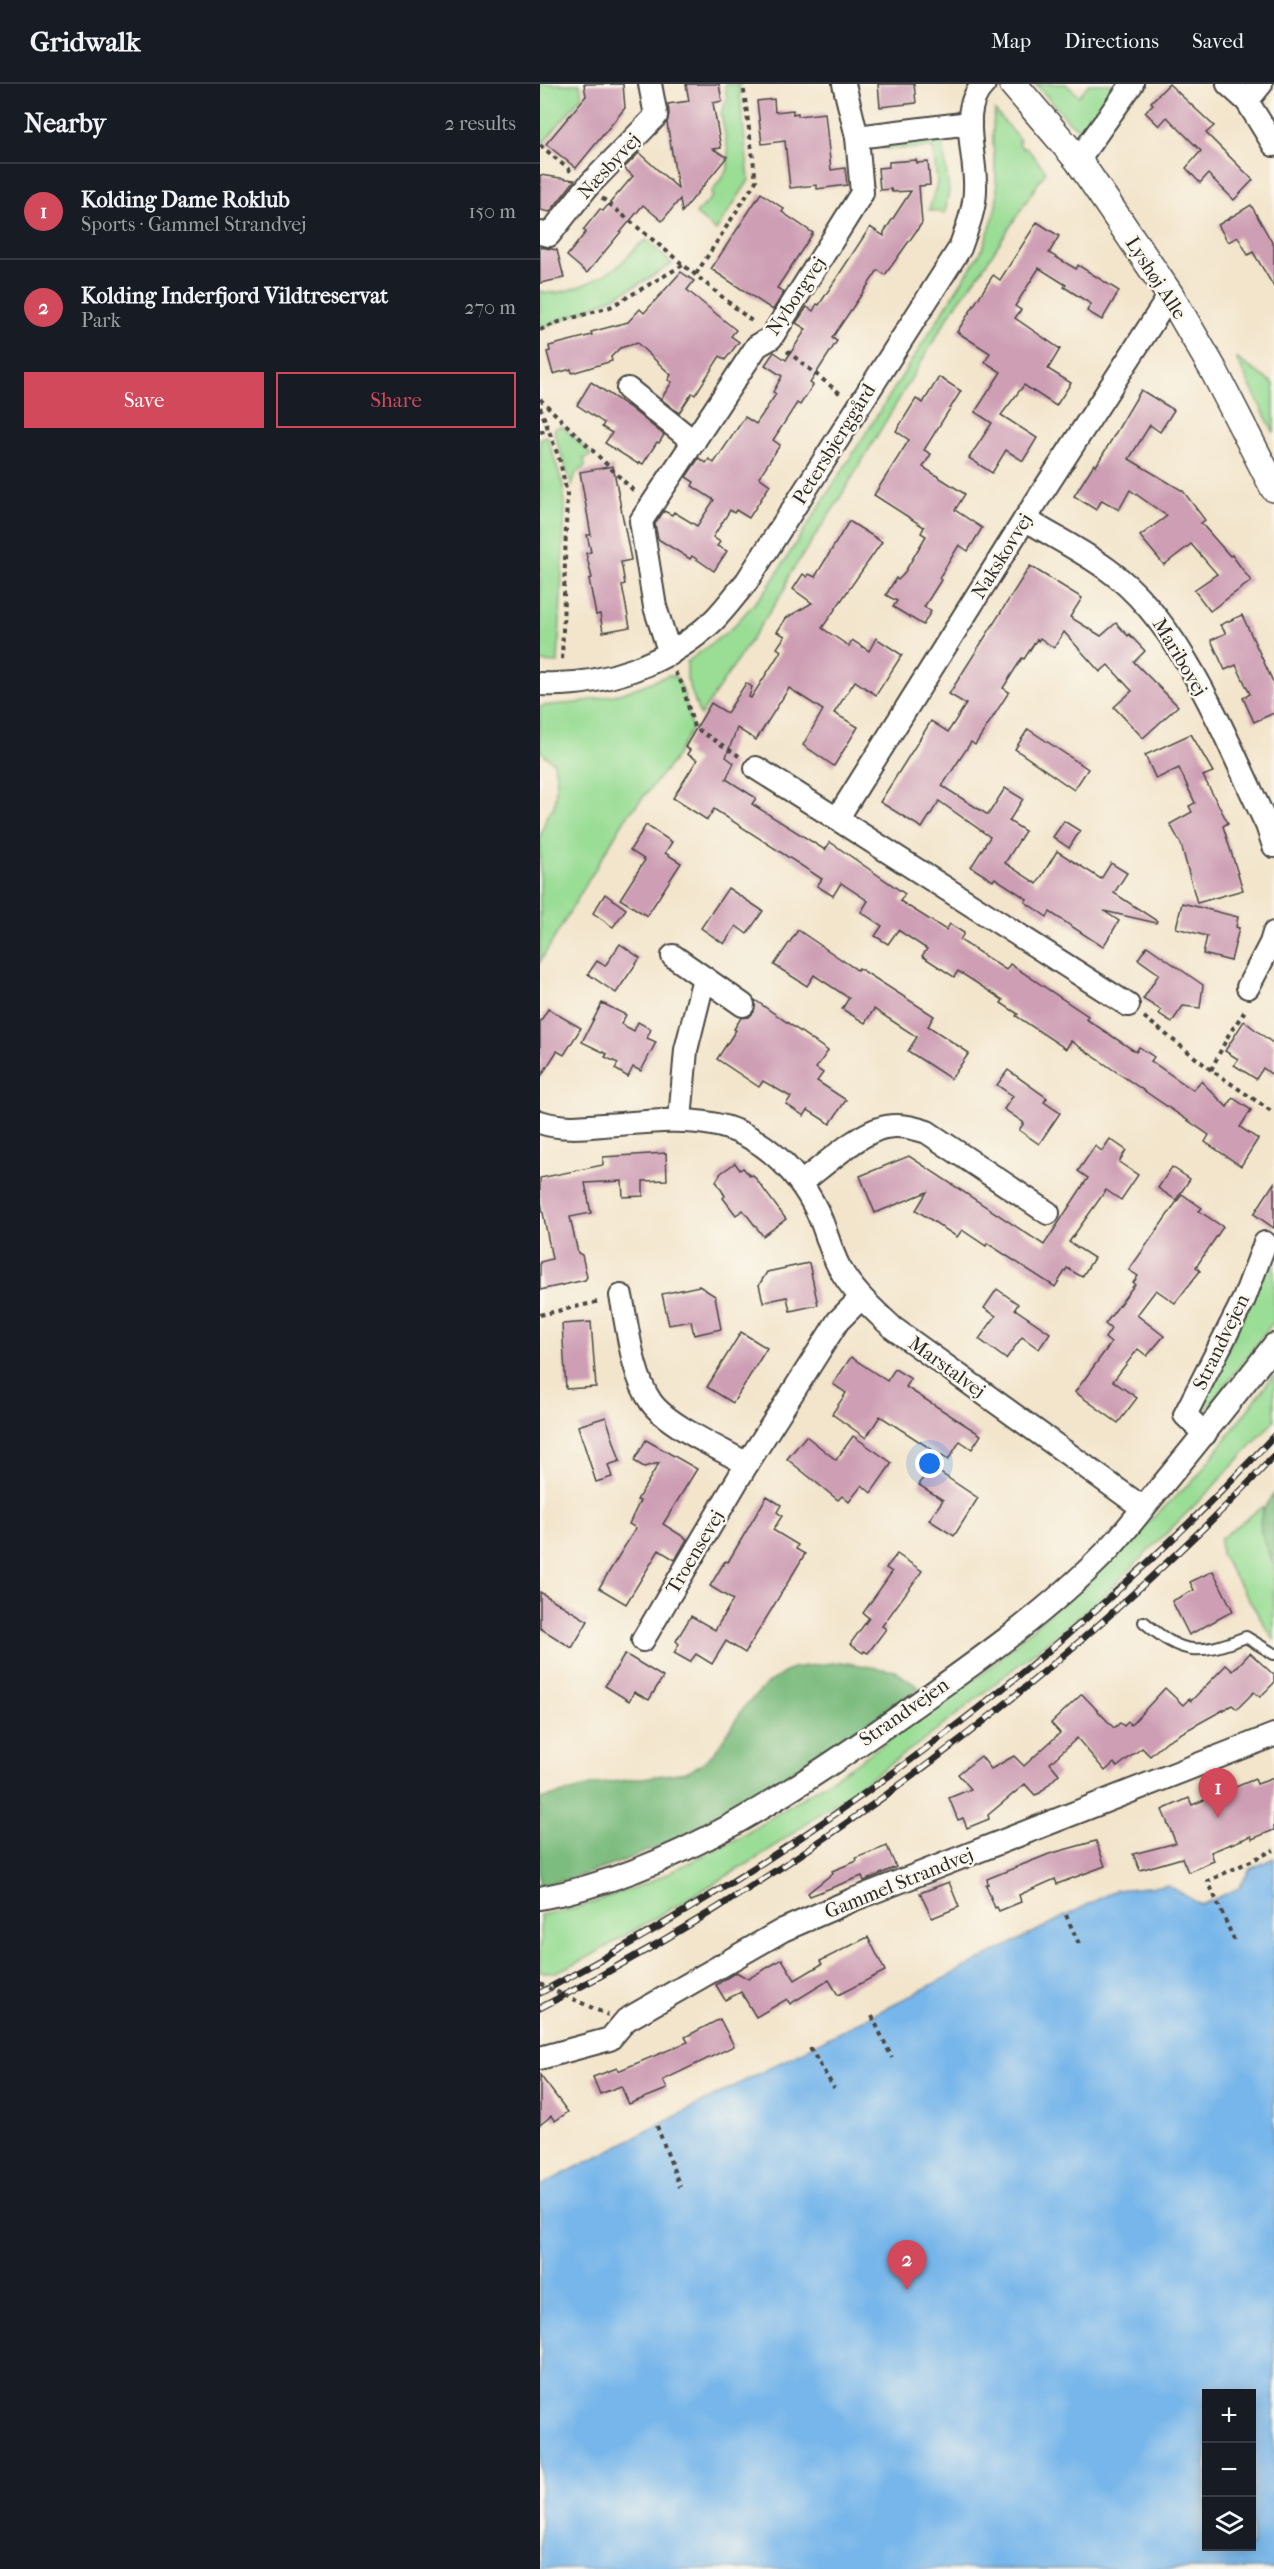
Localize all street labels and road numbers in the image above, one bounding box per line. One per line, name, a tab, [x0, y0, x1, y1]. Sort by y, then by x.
street label: Næsbyvej	[573, 128, 645, 204]
street label: Lyshøj Alle	[1121, 232, 1191, 324]
street label: Nyborgvej	[761, 252, 831, 340]
street label: Petersbjerggård	[788, 378, 881, 509]
street label: Nakskovvej	[967, 509, 1037, 603]
street label: Maribovej	[1148, 614, 1212, 700]
street label: Strandvejen	[1188, 1290, 1254, 1394]
street label: Marstalvej	[904, 1331, 990, 1403]
street label: Troensevej	[661, 1506, 729, 1598]
street label: Strandvejen	[855, 1673, 953, 1751]
street label: Gammel Strandvej	[821, 1843, 977, 1923]

